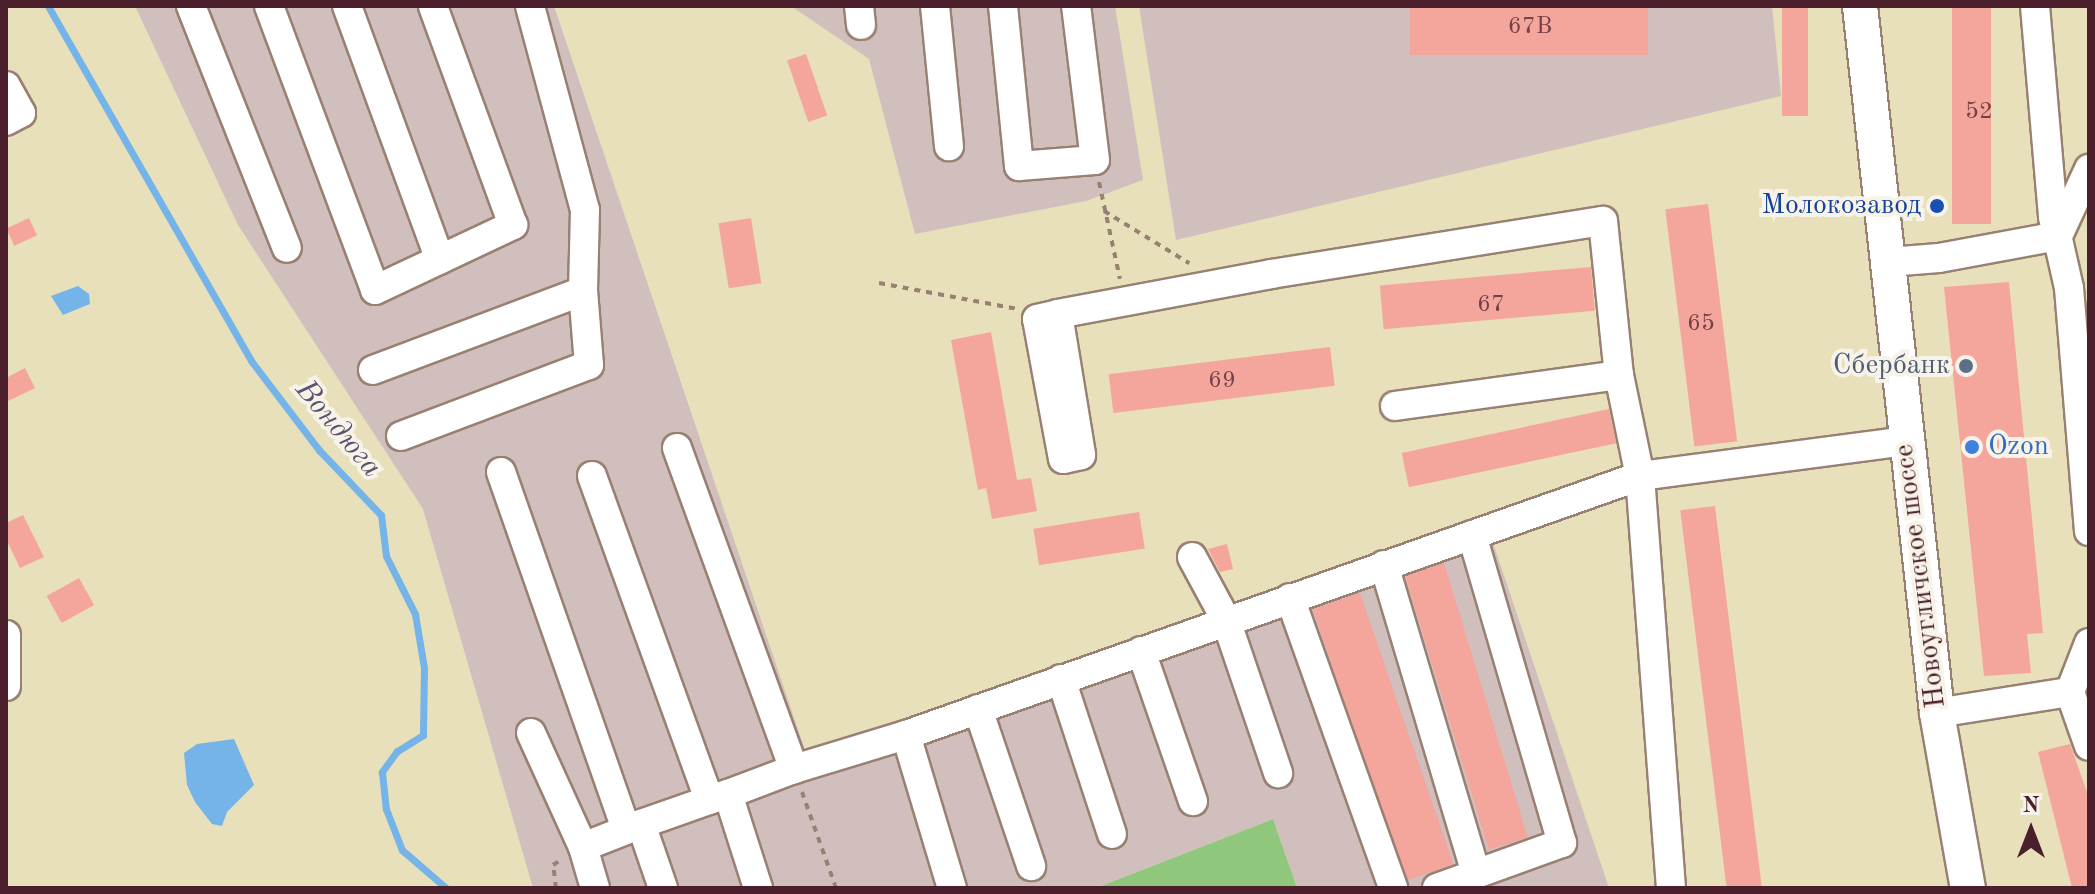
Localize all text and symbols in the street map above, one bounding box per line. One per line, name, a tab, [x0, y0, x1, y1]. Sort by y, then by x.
house number: 67В	[1508, 14, 1552, 42]
house number: 52	[1965, 99, 1993, 127]
place label: Молокозавод	[1761, 189, 1921, 223]
marker: Молокозавод	[1928, 197, 1946, 215]
house number: 67	[1477, 292, 1505, 320]
house number: 65	[1687, 311, 1715, 339]
place label: Сбербанк	[1833, 349, 1950, 383]
marker: Сбербанк	[1957, 357, 1975, 375]
house number: 69	[1208, 368, 1236, 396]
water label: Вондюга	[287, 373, 389, 485]
place label: Ozon	[1988, 430, 2049, 464]
marker: Ozon	[1963, 438, 1981, 456]
street label: Новоугличское шоссе	[1888, 442, 1954, 710]
north arrow	[1991, 790, 2071, 870]
text: N	[2023, 795, 2039, 817]

